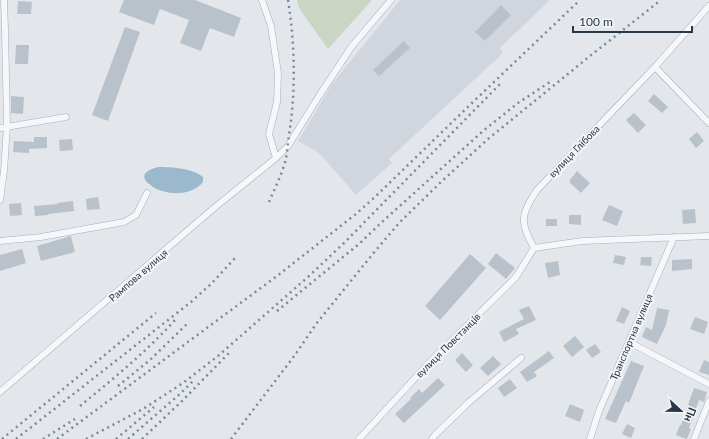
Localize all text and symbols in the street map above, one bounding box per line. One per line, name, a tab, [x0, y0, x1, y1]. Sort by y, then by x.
scale bar	[573, 8, 692, 34]
text: 100 m	[579, 14, 613, 29]
street label: вулиця Глібова	[546, 122, 602, 180]
street label: Рампова вулиця	[106, 246, 170, 304]
street label: Транспортна вулиця	[607, 292, 655, 382]
street label: вулиця Повстанців	[413, 310, 483, 380]
north arrow	[661, 391, 701, 431]
text: Пн	[682, 406, 699, 424]

